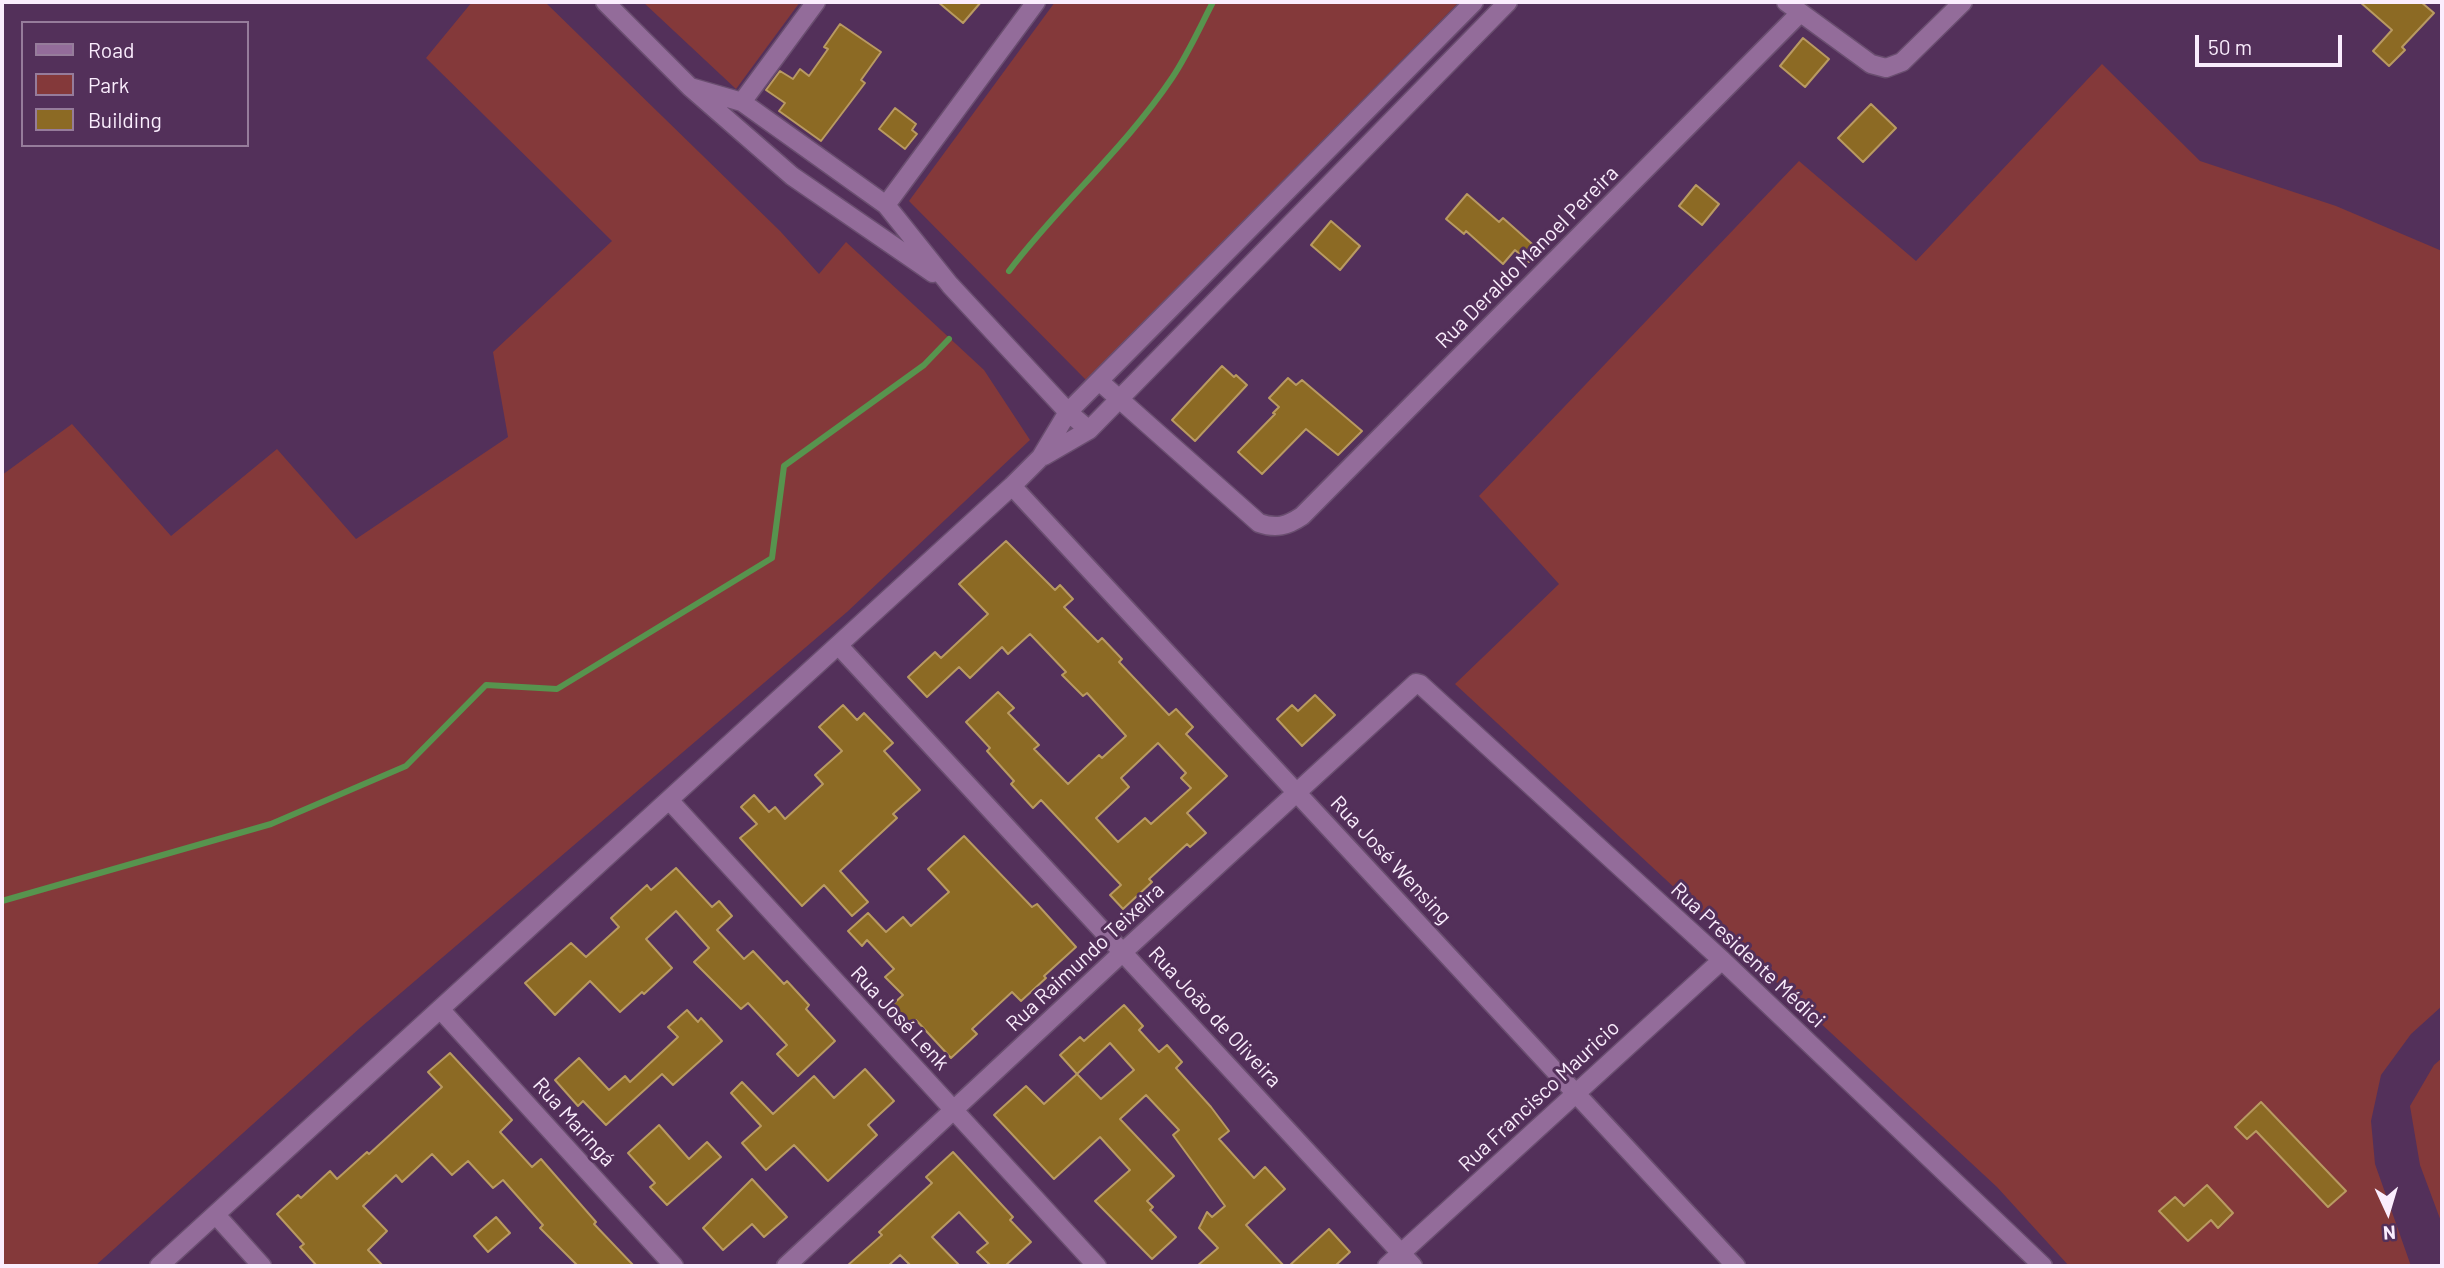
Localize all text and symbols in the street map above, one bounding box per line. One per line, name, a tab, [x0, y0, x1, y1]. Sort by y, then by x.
legend	[21, 21, 248, 147]
scale bar	[2199, 21, 2346, 65]
text: 50 m	[2208, 34, 2252, 59]
text: Road	[88, 37, 134, 62]
text: Park	[88, 72, 129, 97]
text: Building	[88, 107, 162, 132]
street label: Rua Deraldo Manoel Pereira	[1431, 161, 1623, 353]
street label: Rua José Wensing	[1325, 791, 1457, 929]
street label: Rua Raimundo Teixeira	[1001, 877, 1169, 1037]
street label: Rua Presidente Médici	[1666, 877, 1830, 1033]
street label: Rua João de Oliveira	[1143, 941, 1287, 1093]
street label: Rua José Lenk	[845, 961, 955, 1075]
street label: Rua Francisco Mauricio	[1453, 1015, 1625, 1177]
street label: Rua Maringá	[527, 1072, 621, 1172]
north arrow	[2353, 1177, 2423, 1247]
text: N	[2382, 1222, 2397, 1245]

